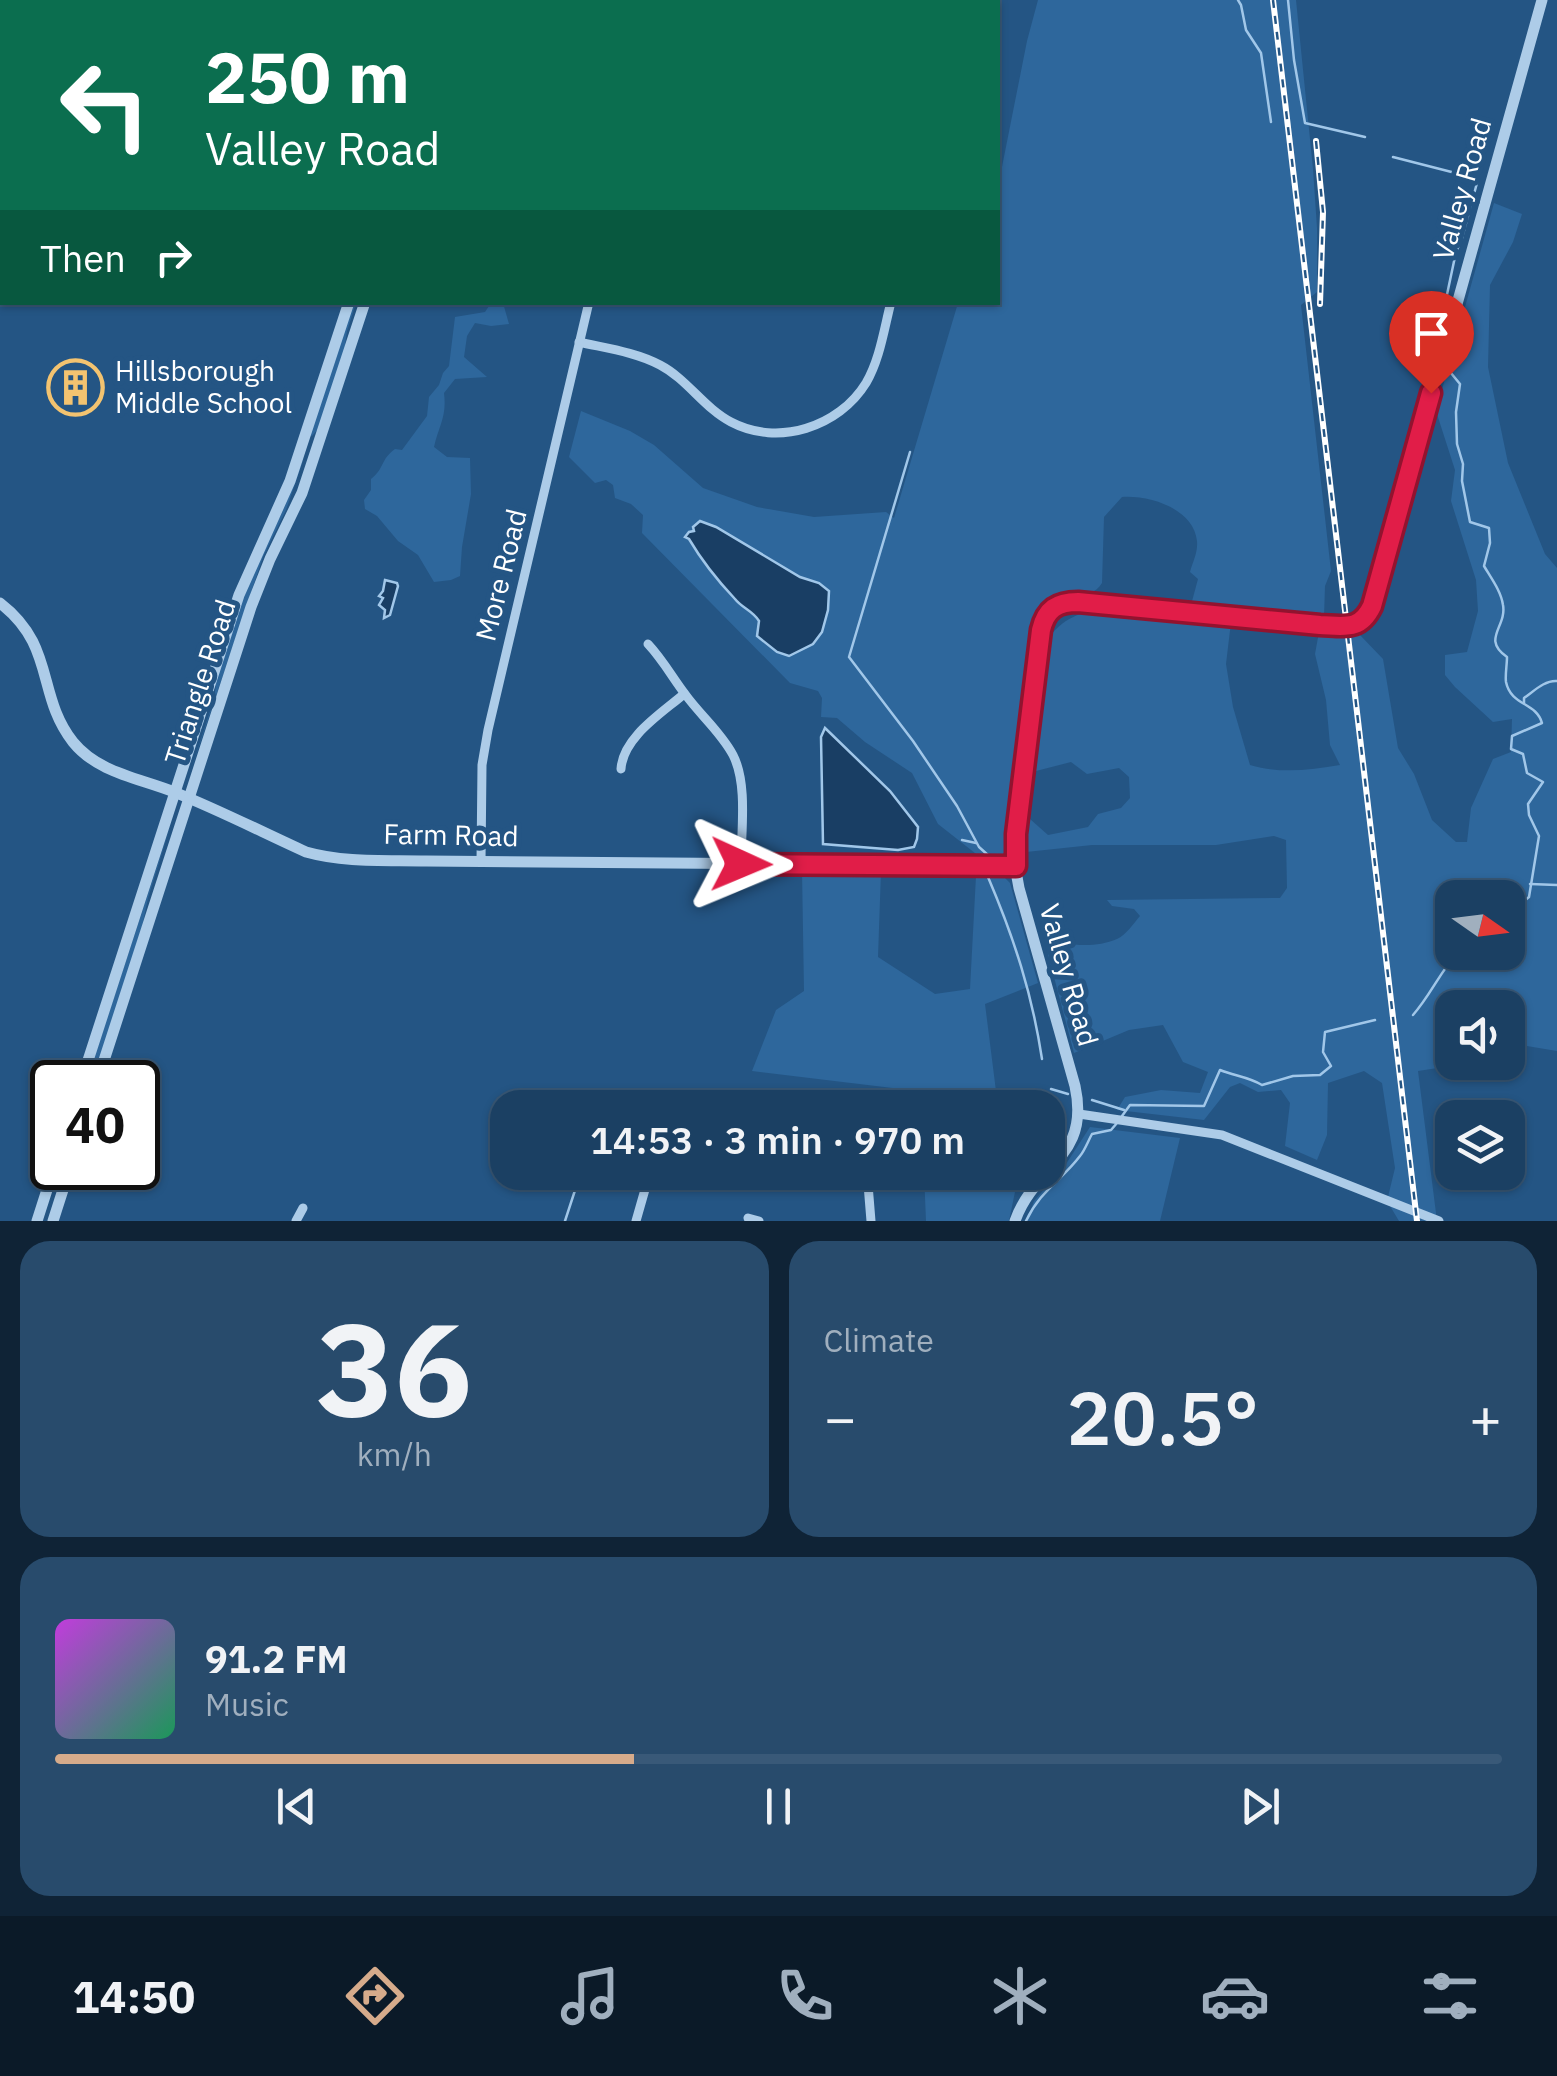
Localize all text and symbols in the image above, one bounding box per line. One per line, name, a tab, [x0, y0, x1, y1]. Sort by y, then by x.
text: 250 m	[205, 31, 410, 122]
icon: left	[40, 40, 170, 170]
street label: Valley Road	[1424, 113, 1499, 264]
text: Valley Road	[205, 119, 440, 177]
icon: right	[146, 230, 201, 285]
text: Then	[40, 233, 126, 282]
pin	[1389, 291, 1474, 394]
icon: arrive	[1404, 306, 1459, 361]
place label: Hillsborough Middle School	[115, 352, 292, 421]
building icon: Hillsborough Middle School	[46, 357, 106, 417]
street label: More Road	[466, 505, 535, 645]
street label: Triangle Road	[155, 595, 244, 769]
position arrow	[689, 812, 793, 916]
street label: Farm Road	[383, 815, 519, 854]
north arrow	[1435, 880, 1525, 970]
map controls	[1435, 880, 1525, 1190]
street label: Valley Road	[1032, 899, 1107, 1050]
button: sound	[1435, 990, 1525, 1080]
speed limit sign: 40	[30, 1060, 160, 1190]
button: layers	[1435, 1100, 1525, 1190]
text: 14:53 · 3 min · 970 m	[590, 1115, 965, 1164]
text: 36	[316, 1283, 472, 1452]
text: Climate	[824, 1319, 934, 1361]
text: 20.5°	[1066, 1368, 1259, 1466]
text: −	[824, 1382, 857, 1453]
text: +	[1469, 1382, 1502, 1453]
text: km/h	[357, 1433, 432, 1475]
text: 91.2 FM	[205, 1634, 348, 1683]
text: Music	[205, 1683, 289, 1725]
icon: previous	[269, 1779, 324, 1834]
icon: pause	[751, 1779, 806, 1834]
icon: next	[1233, 1779, 1288, 1834]
icon: directions	[340, 1961, 410, 2031]
icon: music	[555, 1961, 625, 2031]
icon: phone	[770, 1961, 840, 2031]
icon: climate	[985, 1961, 1055, 2031]
icon: car	[1200, 1961, 1270, 2031]
icon: filters	[1415, 1961, 1485, 2031]
text: 14:50	[72, 1967, 195, 2025]

